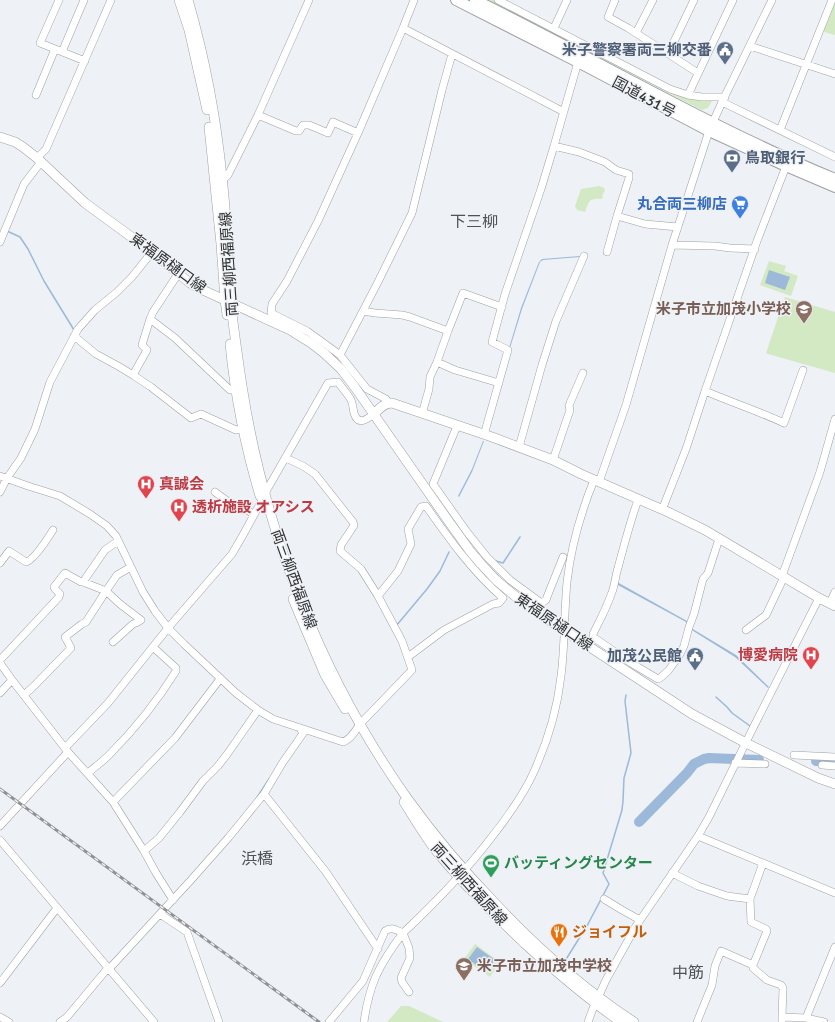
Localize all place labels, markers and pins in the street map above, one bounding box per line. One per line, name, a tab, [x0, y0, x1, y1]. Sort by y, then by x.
public building icon: 米子警察署両三柳交番	[715, 40, 735, 65]
place label: 米子警察署両三柳交番	[562, 41, 712, 59]
bank icon: 鳥取銀行	[722, 148, 742, 173]
place label: 鳥取銀行	[745, 149, 805, 167]
supermarket icon: 丸合両三柳店	[730, 194, 750, 219]
place label: 丸合両三柳店	[637, 195, 727, 213]
school or university icon: 米子市立加茂小学校	[794, 299, 814, 324]
place label: 米子市立加茂小学校	[656, 300, 791, 318]
hospital icon: 真誠会	[136, 474, 156, 499]
place label: 真誠会	[159, 475, 204, 493]
hospital icon: 透析施設 オアシス	[169, 497, 189, 522]
place label: 透析施設 オアシス	[192, 498, 315, 516]
hospital icon: 博愛病院	[801, 645, 821, 670]
public building icon: 加茂公民館	[685, 646, 705, 671]
place label: 博愛病院	[738, 646, 798, 664]
place label: 加茂公民館	[607, 647, 682, 665]
sports icon: バッティングセンター	[481, 853, 501, 878]
place label: バッティングセンター	[504, 854, 653, 872]
restaurant icon: ジョイフル	[549, 922, 569, 947]
place label: ジョイフル	[572, 923, 647, 941]
school or university icon: 米子市立加茂中学校	[454, 956, 474, 981]
place label: 米子市立加茂中学校	[477, 957, 612, 975]

